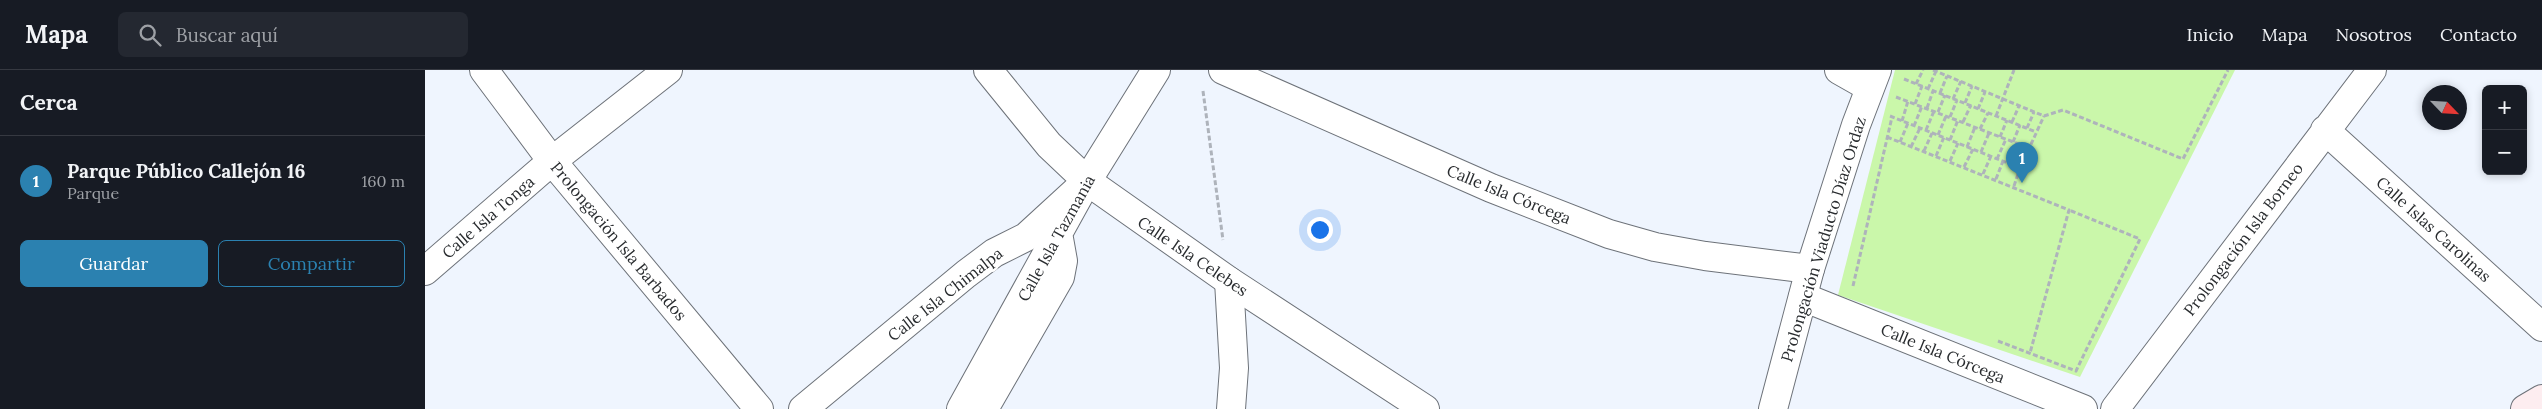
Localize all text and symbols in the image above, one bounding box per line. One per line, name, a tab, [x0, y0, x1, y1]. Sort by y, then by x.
search box	[118, 12, 468, 57]
text: Mapa	[25, 19, 88, 50]
icon: search	[136, 21, 164, 49]
text: Buscar aquí	[176, 23, 278, 47]
text: Inicio	[2187, 23, 2234, 46]
text: Mapa	[2262, 23, 2307, 46]
text: Nosotros	[2335, 23, 2412, 46]
text: Contacto	[2440, 23, 2517, 46]
north arrow	[2422, 85, 2467, 130]
map controls	[2482, 85, 2527, 175]
button: +	[2482, 85, 2527, 130]
text: Cerca	[20, 89, 78, 116]
street label: Prolongación Viaducto Díaz Ordaz	[1776, 114, 1870, 364]
button: −	[2482, 130, 2527, 175]
pin: 1	[2006, 142, 2038, 183]
street label: Prolongación Isla Barbados	[547, 158, 691, 324]
text: Parque Público Callejón 16	[67, 159, 306, 183]
street label: Prolongación Isla Borneo	[2179, 159, 2307, 319]
street label: Calle Isla Córcega	[1444, 160, 1574, 228]
text: 1	[33, 171, 39, 191]
text: 160 m	[361, 171, 405, 191]
street label: Calle Isla Tonga	[438, 171, 538, 263]
street label: Calle Isla Tazmania	[1013, 171, 1099, 305]
street label: Calle Islas Carolinas	[2372, 172, 2496, 286]
text: Parque	[67, 183, 119, 203]
street label: Calle Isla Celebes	[1134, 212, 1252, 300]
your location	[1307, 217, 1333, 243]
button: Guardar	[20, 240, 208, 287]
button: Compartir	[218, 240, 405, 287]
street label: Calle Isla Chimalpa	[884, 243, 1006, 345]
street label: Calle Isla Córcega	[1878, 319, 2008, 387]

